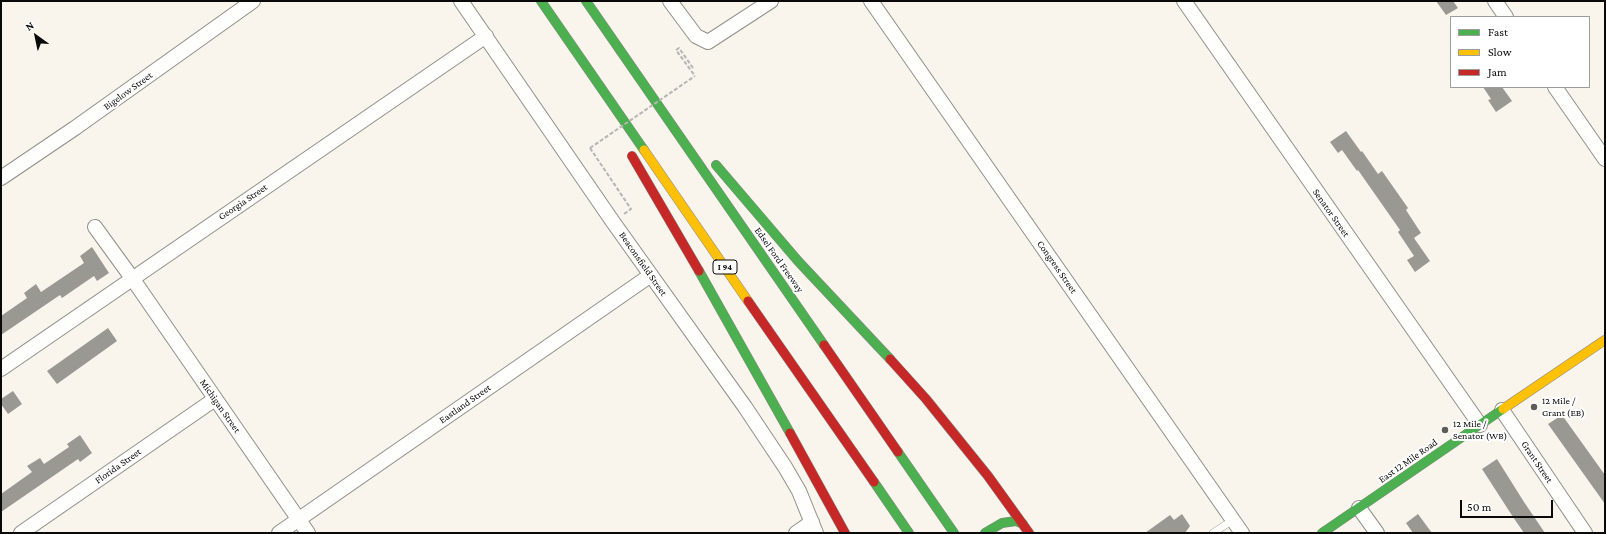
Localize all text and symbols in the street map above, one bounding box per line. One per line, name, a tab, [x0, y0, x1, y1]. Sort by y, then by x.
north arrow	[16, 16, 56, 56]
legend	[1450, 16, 1590, 88]
text: N	[23, 19, 36, 33]
text: Fast	[1488, 25, 1508, 39]
text: Slow	[1488, 45, 1512, 59]
text: Jam	[1488, 65, 1507, 79]
street label: Bigelow Street	[101, 69, 155, 113]
street label: Georgia Street	[216, 181, 270, 223]
street label: Senator Street	[1310, 187, 1352, 239]
street label: Edsel Ford Freeway	[752, 225, 806, 295]
street label: Beaconsfield Street	[616, 230, 670, 298]
street label: Congress Street	[1034, 238, 1080, 296]
road number: I 94	[713, 260, 737, 274]
street label: Michigan Street	[197, 377, 243, 435]
street label: Eastland Street	[437, 382, 493, 426]
place label: 12 Mile / Grant (EB)	[1542, 395, 1585, 418]
marker: 12 Mile / Grant (EB)	[1529, 402, 1539, 412]
place label: 12 Mile / Senator (WB)	[1453, 418, 1507, 442]
marker: 12 Mile / Senator (WB)	[1440, 425, 1450, 435]
street label: East 12 Mile Road	[1376, 436, 1440, 486]
street label: Grant Street	[1519, 439, 1555, 485]
street label: Florida Street	[92, 446, 144, 486]
scale bar	[1462, 492, 1555, 518]
text: 50 m	[1467, 500, 1491, 514]

